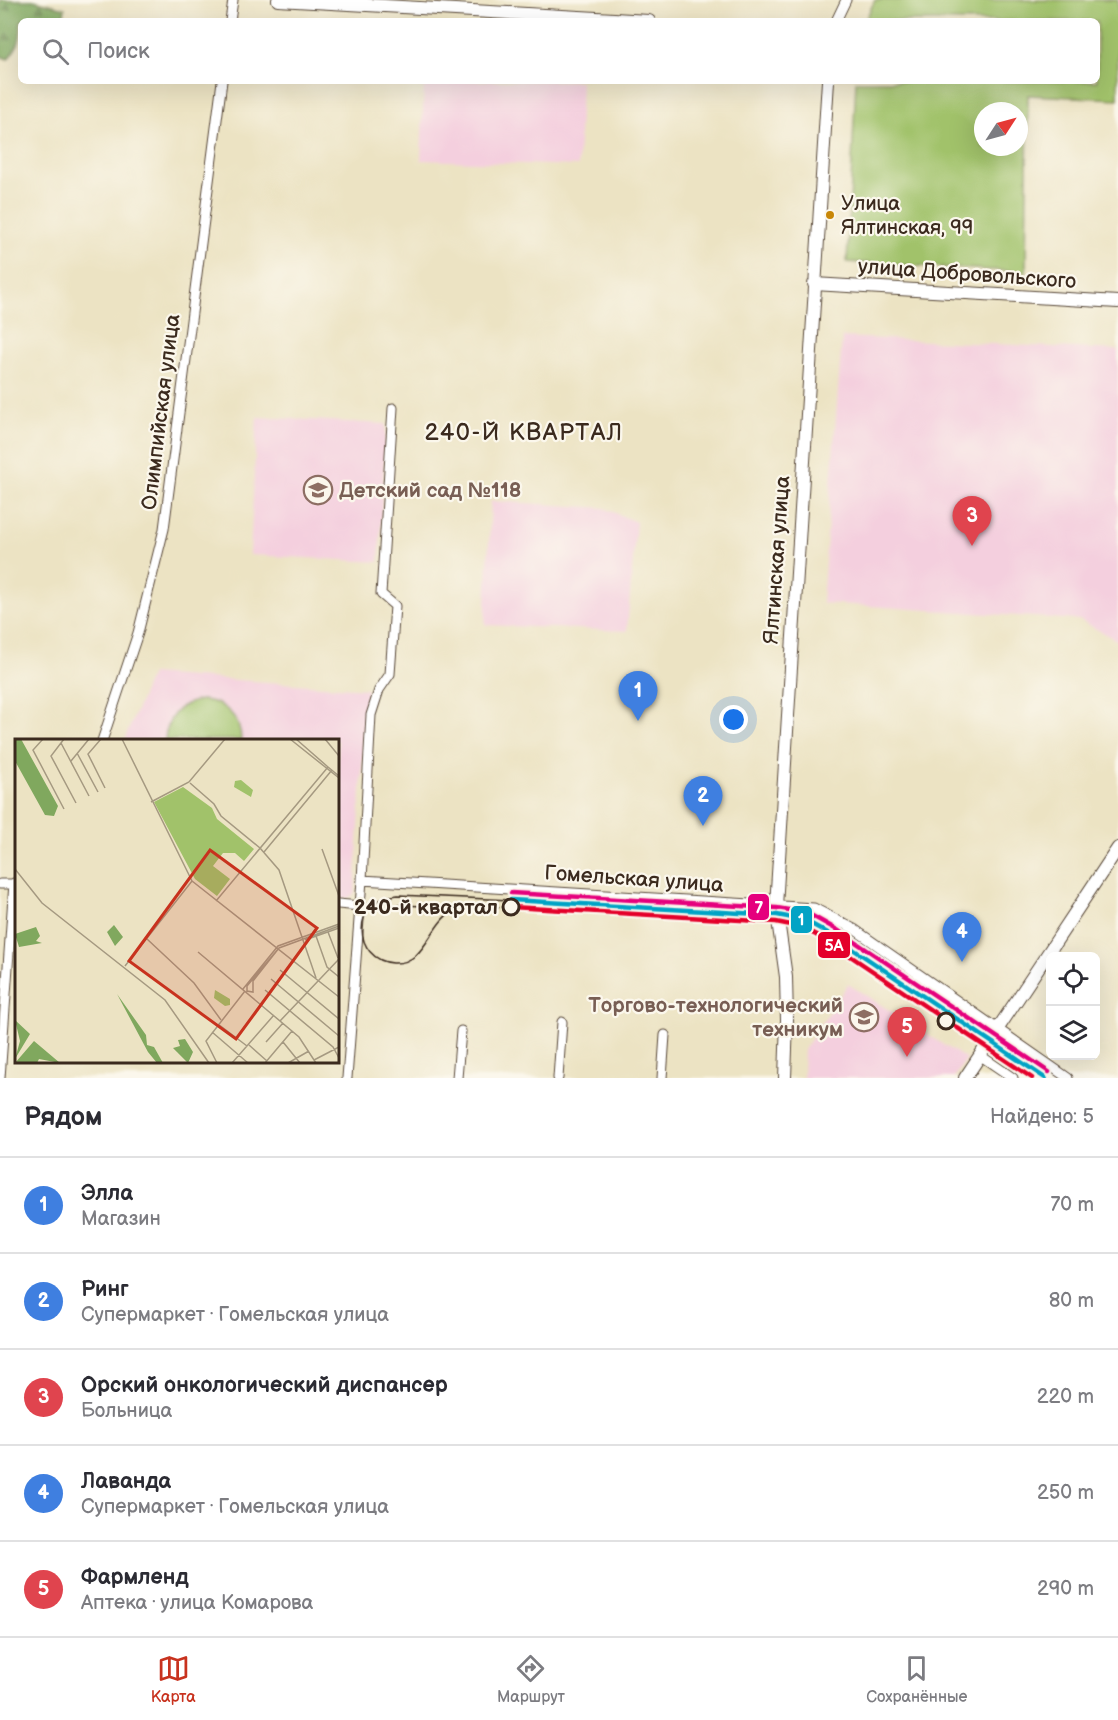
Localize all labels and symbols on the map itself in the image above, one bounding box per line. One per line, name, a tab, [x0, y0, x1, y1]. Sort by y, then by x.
north arrow	[974, 102, 1028, 156]
place label: Улица Ялтинская, 99	[841, 192, 973, 240]
marker: Улица Ялтинская, 99	[824, 209, 836, 221]
street label: улица Добровольского	[857, 254, 1077, 294]
street label: Олимпийская улица	[137, 312, 186, 511]
district label: 240-Й КВАРТАЛ	[424, 418, 624, 447]
school or university icon: Детский сад №118	[302, 474, 334, 506]
street label: Ялтинская улица	[759, 474, 795, 645]
place label: Детский сад №118	[339, 478, 521, 503]
pin: 3	[952, 496, 992, 546]
pin: 1	[618, 672, 658, 721]
your location	[719, 705, 748, 734]
inset map	[15, 739, 339, 1063]
pin: 2	[684, 776, 722, 826]
street label: Гомельская улица	[544, 860, 725, 898]
line badge: 7	[747, 893, 770, 921]
place label: 240-й квартал	[354, 895, 498, 920]
marker: 240-й квартал	[502, 898, 520, 916]
text: 7	[755, 899, 764, 918]
line badge: 1	[790, 905, 813, 934]
text: 1	[798, 911, 804, 930]
pin: 4	[942, 912, 982, 962]
line badge: 5А	[817, 931, 851, 959]
text: 5А	[824, 937, 845, 956]
place label: Торгово-технологический техникум	[588, 993, 843, 1042]
school or university icon: Торгово-технологический техникум	[848, 1001, 880, 1033]
pin: 5	[888, 1008, 926, 1057]
unlabelled marker	[937, 1012, 955, 1030]

